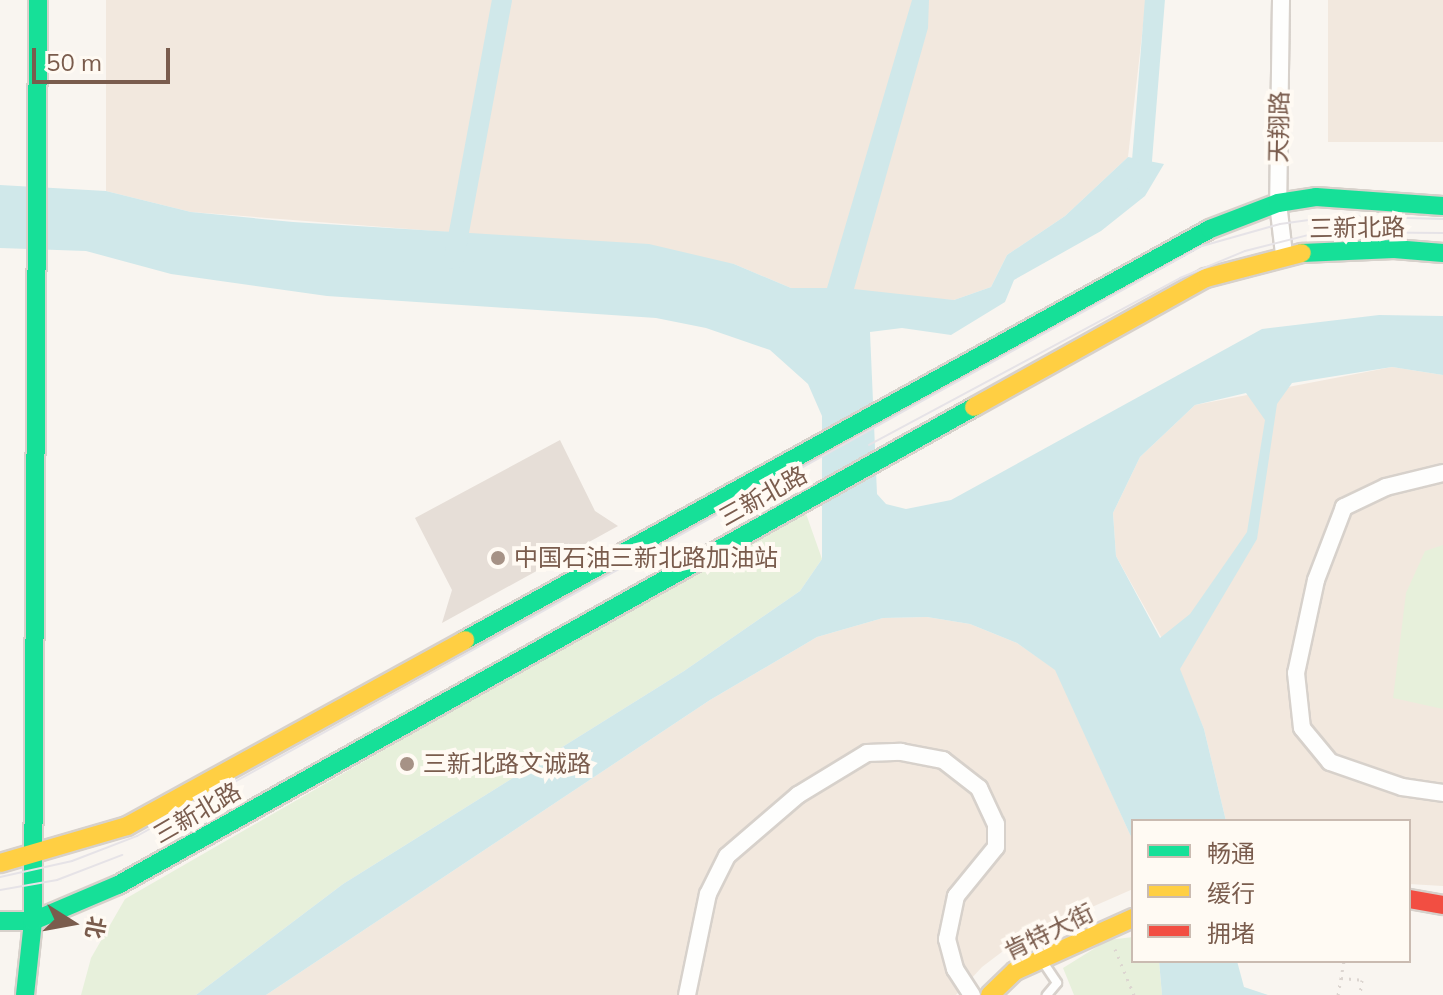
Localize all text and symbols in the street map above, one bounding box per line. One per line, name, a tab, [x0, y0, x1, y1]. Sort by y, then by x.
scale bar	[36, 32, 174, 82]
text: 50 m	[46, 47, 102, 77]
street label: 天翔路	[1264, 91, 1294, 163]
street label: 三新北路	[1309, 213, 1405, 243]
street label: 三新北路	[714, 460, 812, 532]
place label: 中国石油三新北路加油站	[514, 544, 778, 572]
marker: 中国石油三新北路加油站	[489, 549, 507, 567]
place label: 三新北路文诚路	[423, 750, 591, 778]
marker: 三新北路文诚路	[398, 755, 416, 773]
street label: 三新北路	[148, 777, 246, 849]
legend	[1131, 819, 1411, 963]
text: 畅通	[1207, 838, 1255, 868]
text: 缓行	[1207, 878, 1255, 908]
north arrow	[32, 883, 112, 963]
street label: 肯特大街	[1000, 898, 1098, 966]
text: 北	[80, 914, 111, 941]
text: 拥堵	[1207, 918, 1255, 948]

